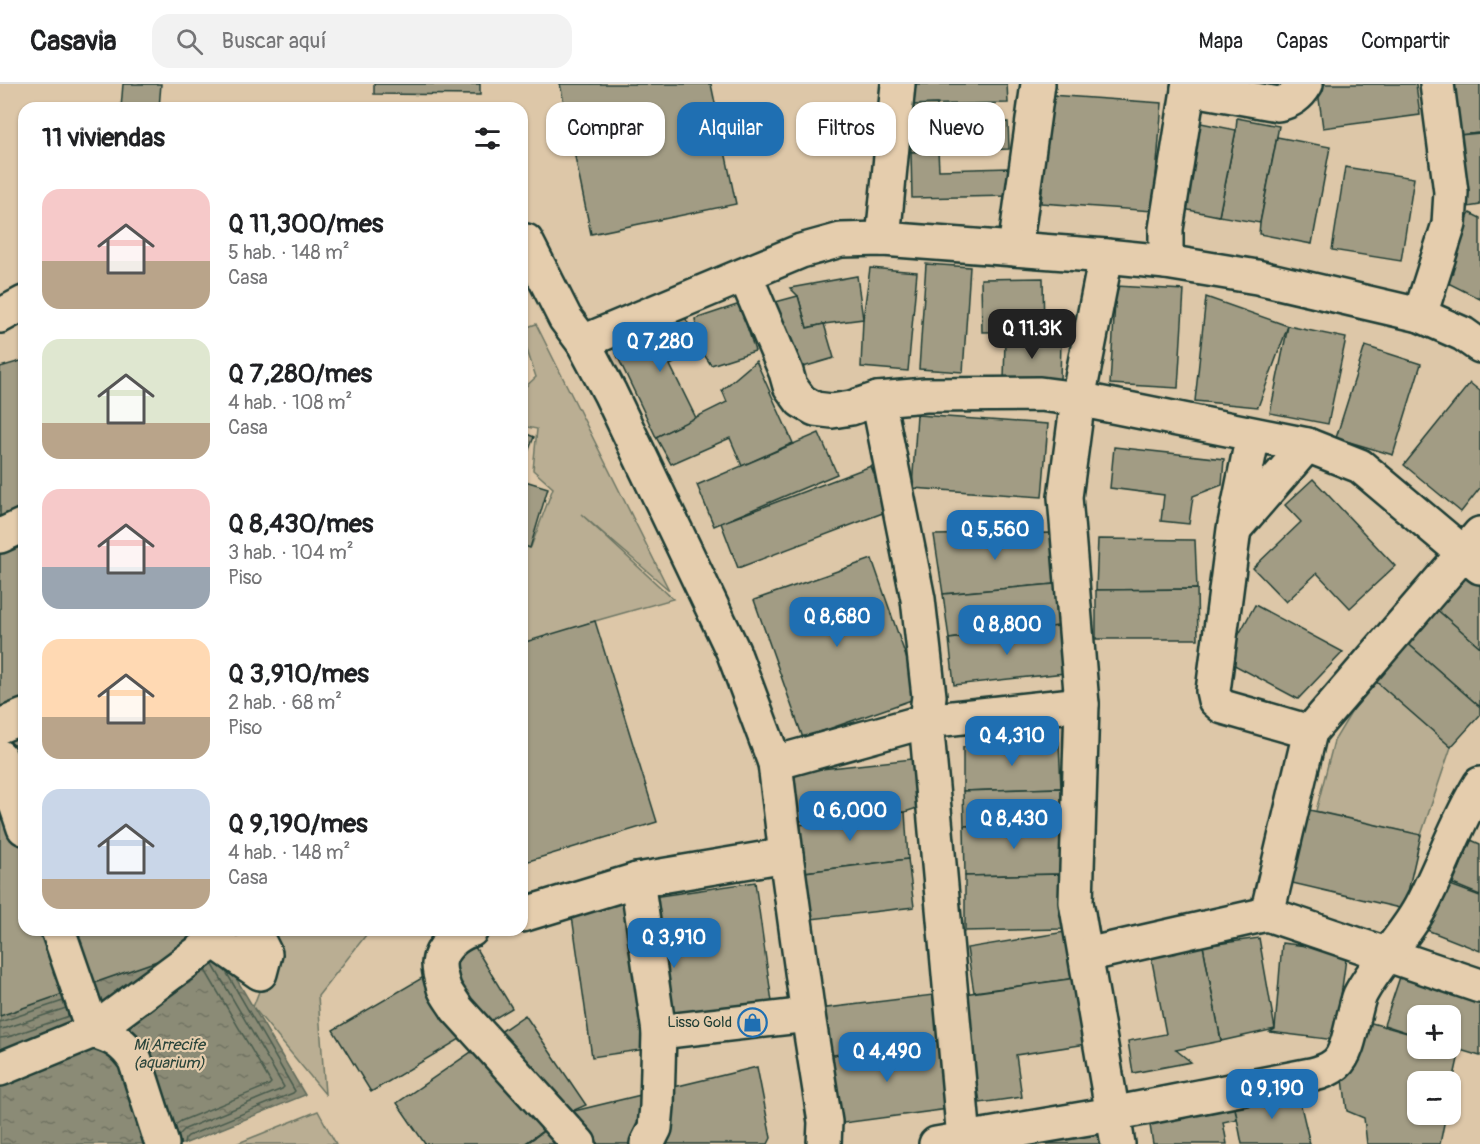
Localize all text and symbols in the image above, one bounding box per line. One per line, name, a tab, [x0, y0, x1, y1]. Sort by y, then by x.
search box	[152, 14, 572, 68]
text: Casavia	[30, 24, 116, 59]
icon: search	[173, 25, 206, 58]
text: Buscar aquí	[221, 27, 327, 55]
text: Mapa	[1199, 28, 1243, 55]
text: Capas	[1276, 28, 1328, 55]
text: Compartir	[1361, 28, 1450, 55]
chip: Comprar	[546, 102, 665, 156]
chip: Alquilar	[677, 102, 784, 156]
chip: Filtros	[796, 102, 896, 156]
chip: Nuevo	[908, 102, 1005, 156]
text: 11 viviendas	[42, 122, 165, 154]
icon: filters	[471, 122, 504, 155]
text: Q 11,300/mes	[228, 208, 383, 240]
icon: home	[90, 213, 162, 285]
text: 5 hab. · 148 m²	[228, 240, 350, 265]
text: Casa	[228, 265, 268, 290]
pin: Q 11.3K	[977, 309, 1087, 360]
text: Q 11.3K	[1002, 316, 1062, 341]
pin: Q 7,280	[605, 322, 715, 373]
text: Q 7,280	[626, 329, 694, 354]
text: Q 7,280/mes	[228, 358, 372, 390]
icon: home	[90, 363, 162, 435]
text: 4 hab. · 108 m²	[228, 390, 352, 415]
text: Casa	[228, 415, 268, 440]
text: Q 8,430/mes	[228, 508, 373, 540]
pin: Q 5,560	[940, 510, 1050, 561]
icon: home	[90, 513, 162, 585]
text: Q 5,560	[961, 517, 1029, 542]
text: 3 hab. · 104 m²	[228, 540, 354, 565]
text: Piso	[228, 565, 262, 590]
pin: Q 8,680	[782, 597, 892, 648]
text: Q 8,680	[803, 604, 871, 629]
pin: Q 8,800	[952, 605, 1062, 656]
text: Q 8,800	[972, 612, 1042, 637]
text: Q 3,910/mes	[228, 658, 369, 690]
icon: home	[90, 663, 162, 735]
text: 2 hab. · 68 m²	[228, 690, 342, 715]
text: Piso	[228, 715, 262, 740]
pin: Q 4,310	[957, 716, 1067, 767]
text: Q 4,310	[979, 723, 1045, 748]
pin: Q 6,000	[795, 791, 905, 842]
text: Q 6,000	[813, 798, 887, 823]
pin: Q 8,430	[959, 799, 1069, 850]
text: Q 8,430	[980, 806, 1048, 831]
text: Q 9,190/mes	[228, 808, 368, 840]
icon: home	[90, 813, 162, 885]
text: 4 hab. · 148 m²	[228, 840, 350, 865]
text: Casa	[228, 865, 268, 890]
pin: Q 3,910	[619, 918, 729, 969]
text: Q 3,910	[642, 925, 706, 950]
map controls	[1407, 1005, 1461, 1125]
button: +	[1407, 1005, 1461, 1059]
shop icon: Lisso Gold	[737, 1006, 769, 1038]
place label: Lisso Gold	[667, 1013, 732, 1032]
pin: Q 4,490	[832, 1032, 942, 1083]
water label: Mi Arrecife (aquarium)	[133, 1035, 207, 1073]
text: Q 4,490	[853, 1039, 921, 1064]
pin: Q 9,190	[1217, 1069, 1327, 1120]
button: −	[1407, 1071, 1461, 1125]
text: Q 9,190	[1240, 1076, 1304, 1101]

